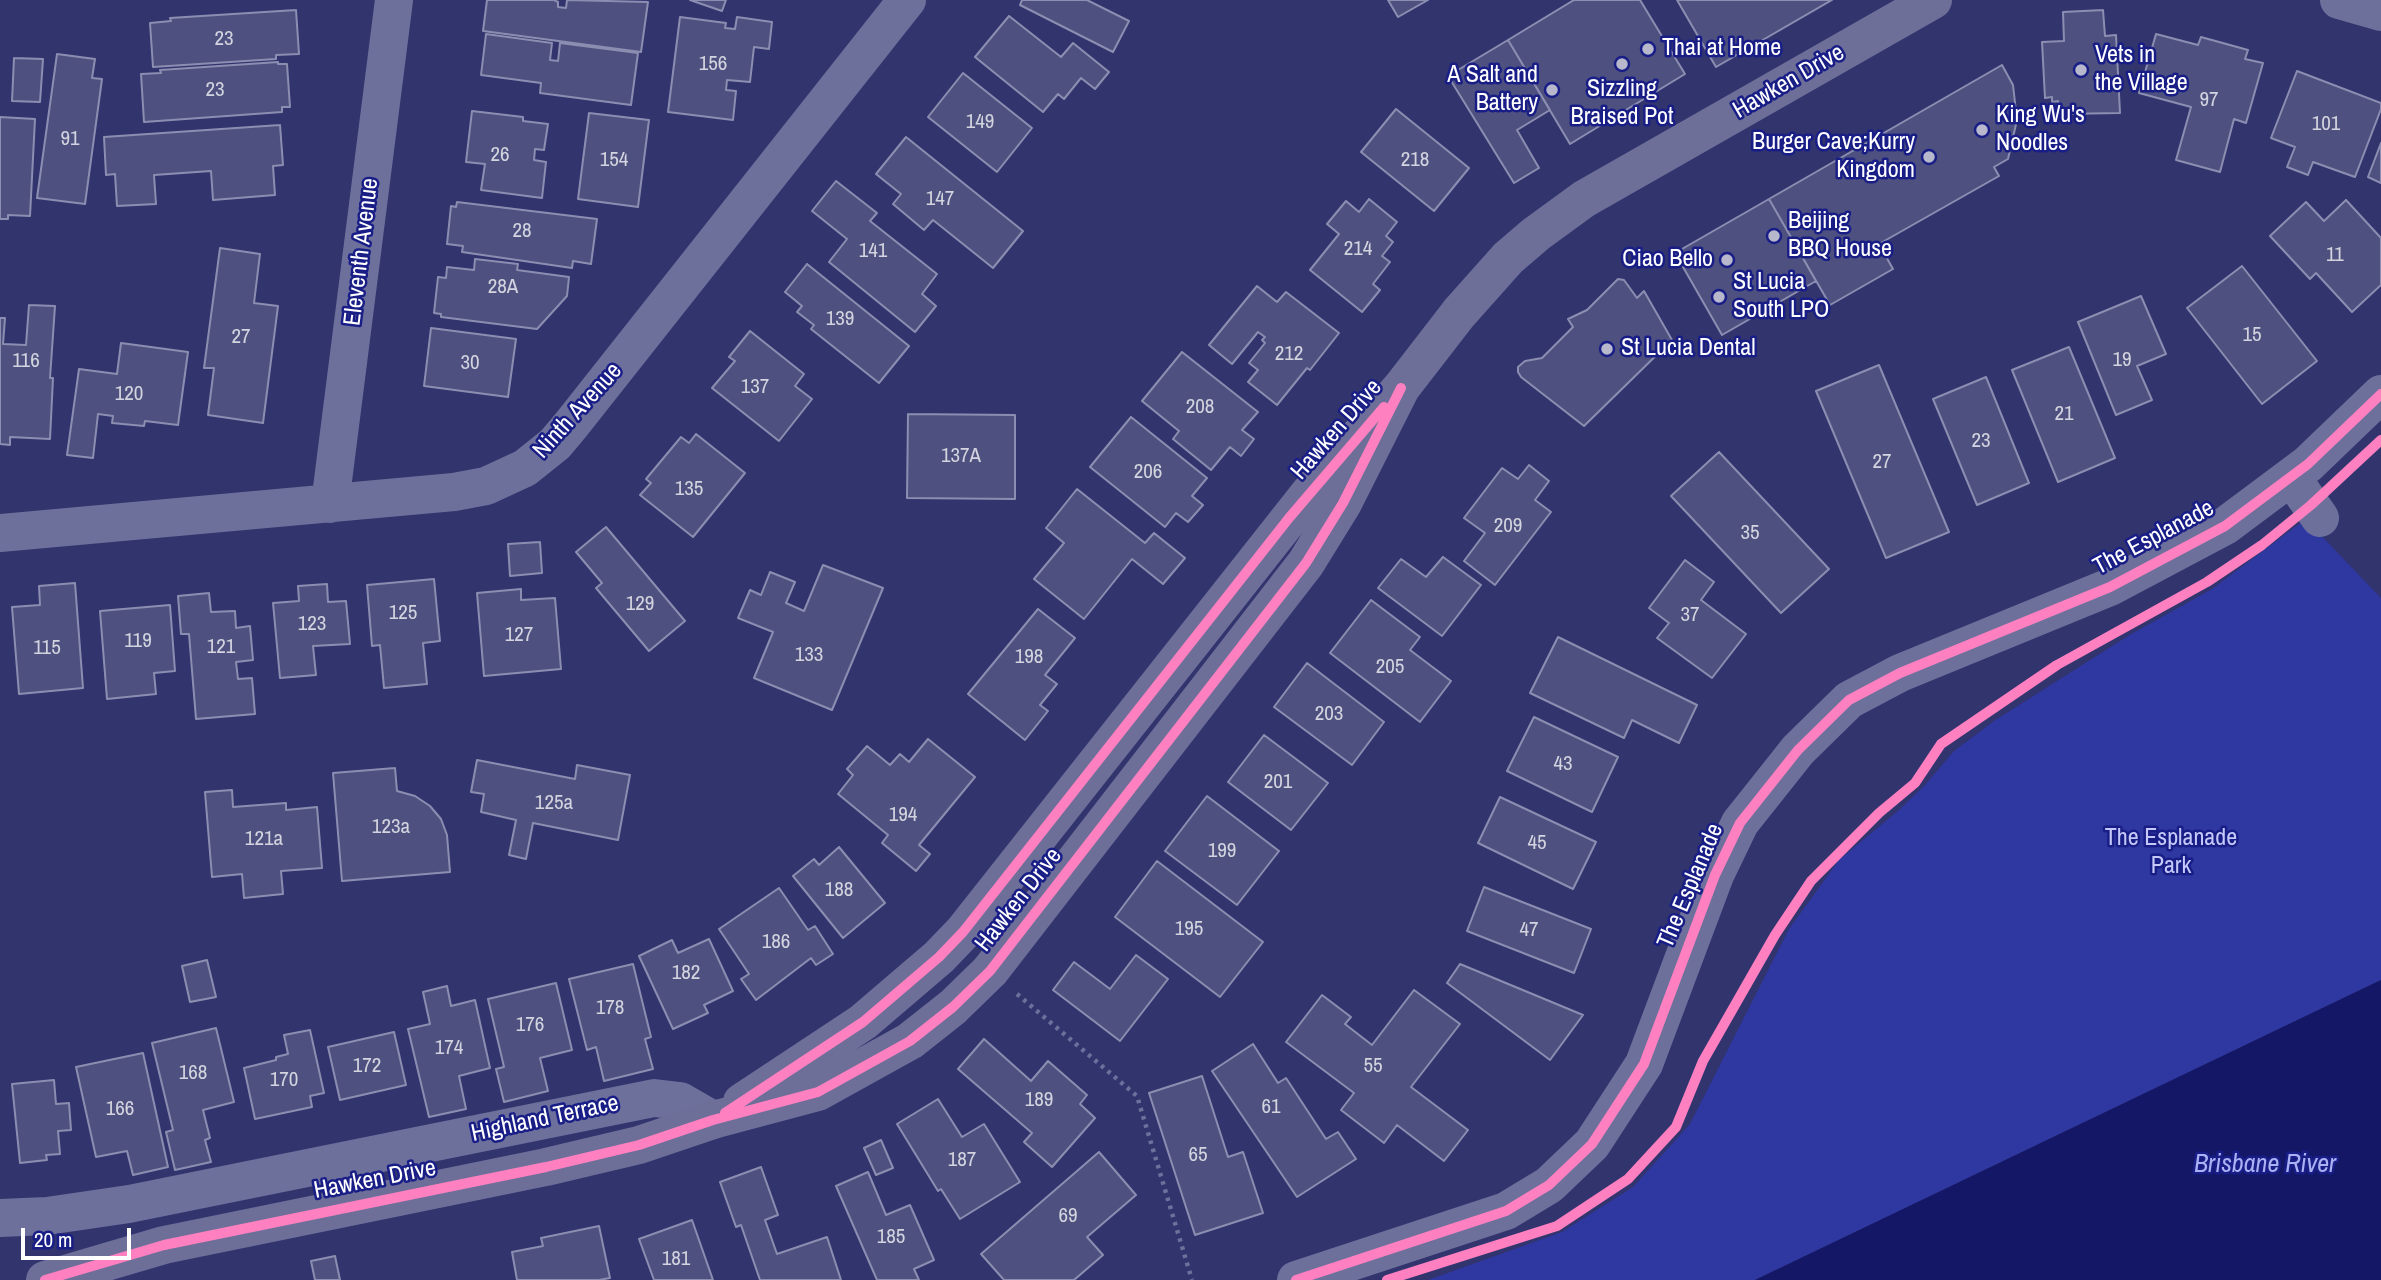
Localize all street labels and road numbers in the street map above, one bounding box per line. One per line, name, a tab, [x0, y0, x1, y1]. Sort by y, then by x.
street label: Hawken Drive	[1728, 39, 1850, 125]
street label: Eleventh Avenue	[339, 177, 385, 327]
street label: Ninth Avenue	[528, 357, 628, 465]
street label: Hawken Drive	[1286, 374, 1388, 486]
street label: The Esplanade	[2089, 494, 2219, 582]
street label: The Esplanade	[1652, 819, 1730, 953]
street label: Hawken Drive	[970, 842, 1068, 958]
street label: Highland Terrace	[469, 1089, 621, 1149]
street label: Hawken Drive	[312, 1154, 438, 1206]

